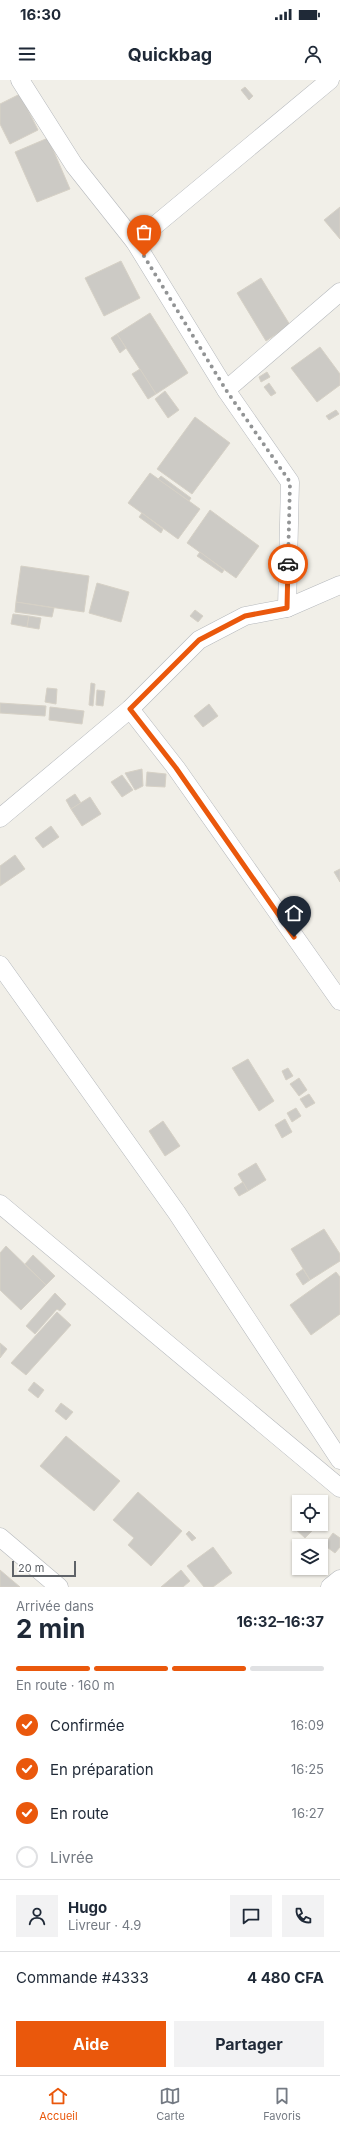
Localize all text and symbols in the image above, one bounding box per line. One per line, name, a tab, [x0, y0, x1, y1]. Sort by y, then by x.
text: 16:30	[20, 5, 61, 24]
icon: menu	[16, 43, 38, 65]
icon: person	[302, 43, 324, 65]
text: Quickbag	[128, 44, 212, 65]
pin	[127, 215, 161, 256]
icon: bag	[133, 221, 155, 243]
courier	[268, 544, 308, 584]
icon: car	[277, 553, 299, 575]
pin	[277, 896, 311, 937]
icon: home	[283, 902, 305, 924]
map controls	[292, 1495, 328, 1575]
button: locate	[292, 1495, 328, 1531]
button: layers	[292, 1539, 328, 1575]
scale bar	[12, 1559, 76, 1578]
text: 20 m	[18, 1561, 44, 1575]
text: Arrivée dans	[16, 1598, 94, 1614]
text: 16:32–16:37	[237, 1612, 324, 1631]
text: 2 min	[16, 1613, 86, 1644]
text: En route · 160 m	[16, 1677, 115, 1693]
icon: check	[16, 1714, 38, 1736]
text: Confirmée	[50, 1716, 125, 1735]
text: 16:09	[291, 1717, 324, 1733]
icon: check	[16, 1758, 38, 1780]
text: En préparation	[50, 1760, 154, 1779]
text: 16:25	[291, 1761, 324, 1777]
icon: check	[16, 1802, 38, 1824]
text: En route	[50, 1804, 109, 1823]
text: 16:27	[292, 1805, 324, 1821]
text: Livrée	[50, 1848, 93, 1867]
button: person	[16, 1895, 58, 1937]
button: chat	[230, 1895, 272, 1937]
button: phone	[282, 1895, 324, 1937]
text: Hugo	[68, 1898, 107, 1917]
text: Livreur · 4.9	[68, 1917, 141, 1933]
text: Commande #4333	[16, 1968, 149, 1987]
text: 4 480 CFA	[247, 1968, 324, 1987]
button: Aide	[16, 2021, 166, 2067]
button: Partager	[174, 2021, 324, 2067]
tab: Accueil	[39, 2085, 78, 2123]
tab: Carte	[156, 2085, 185, 2123]
tab: Favoris	[263, 2085, 301, 2123]

